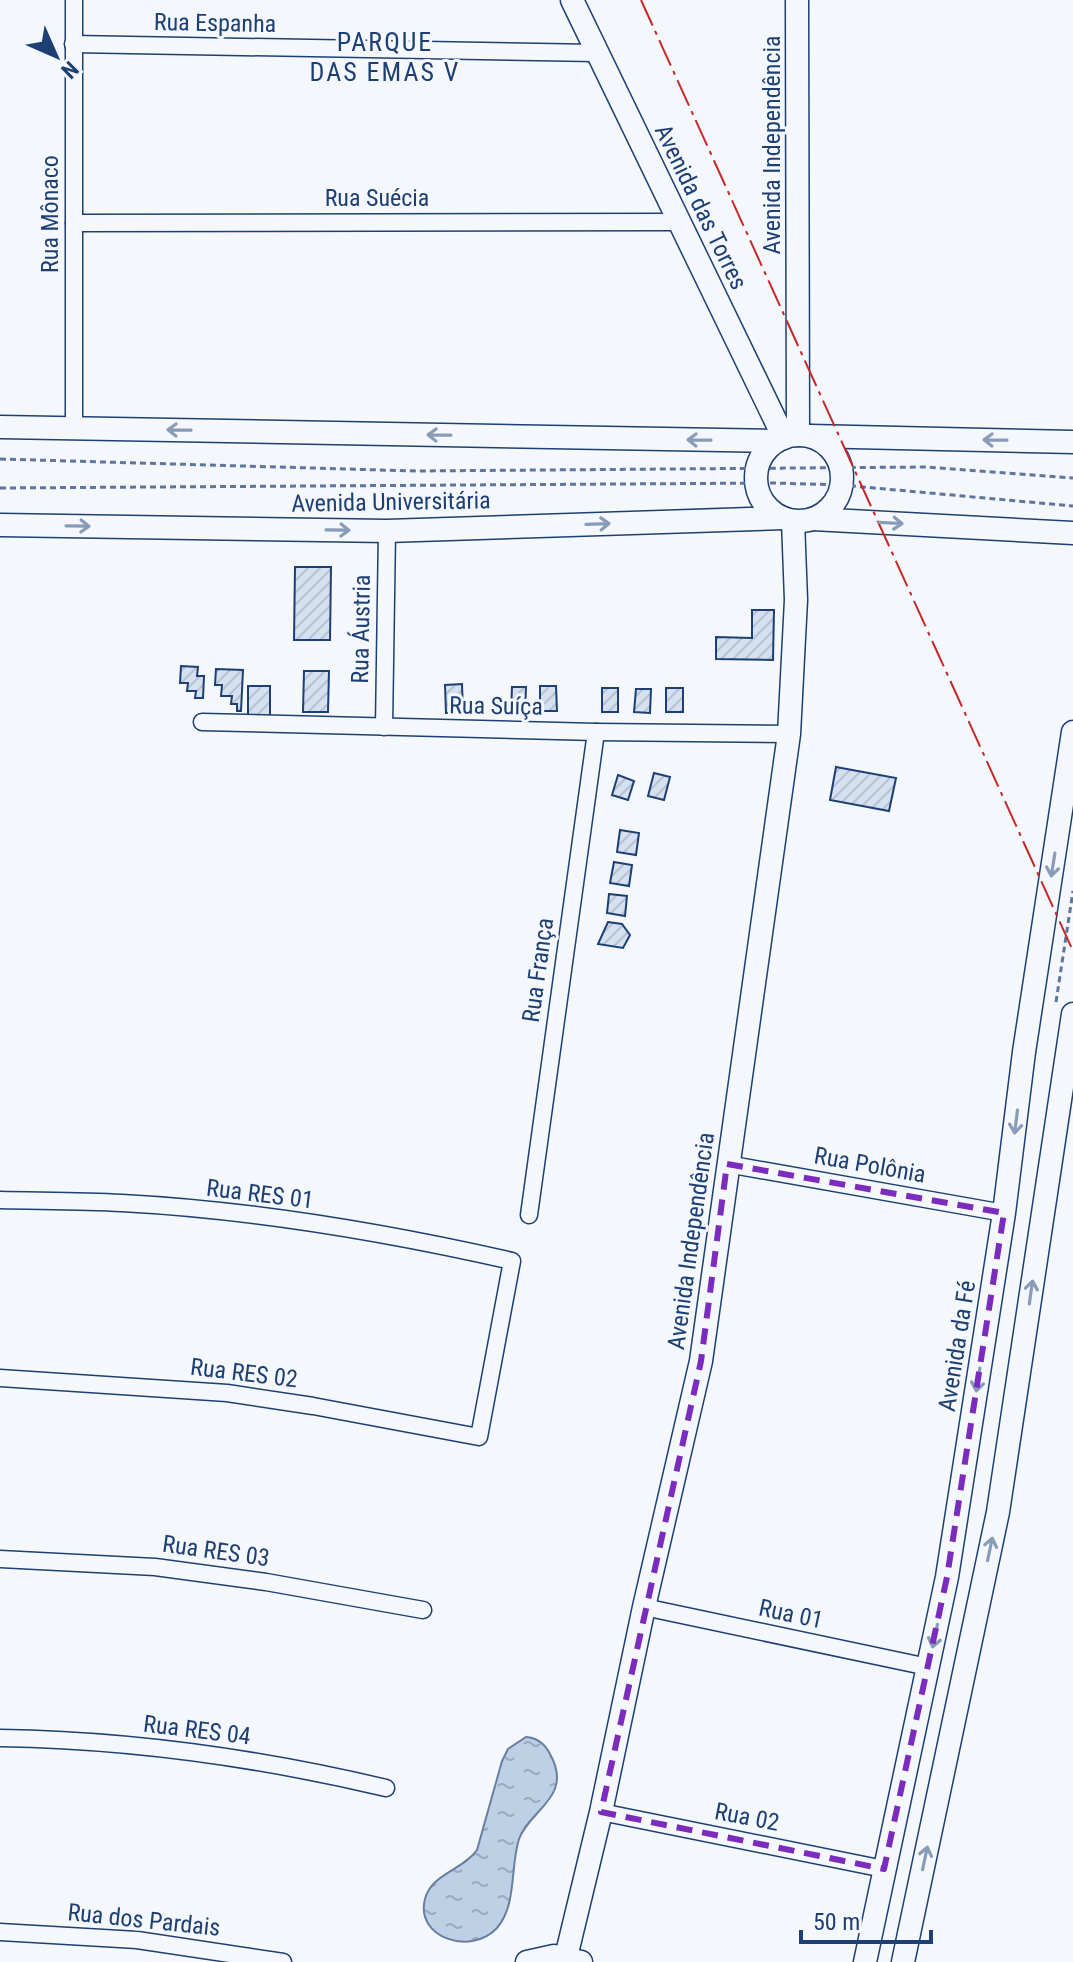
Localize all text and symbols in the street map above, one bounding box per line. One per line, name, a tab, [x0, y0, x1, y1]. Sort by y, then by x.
street label: Rua Espanha	[154, 8, 276, 38]
north arrow	[16, 16, 96, 96]
district label: PARQUE DAS EMAS V	[310, 27, 460, 87]
street label: Avenida Independência	[758, 35, 786, 255]
text: N	[56, 56, 83, 83]
street label: Avenida das Torres	[649, 120, 753, 294]
street label: Rua Mônaco	[36, 155, 64, 273]
street label: Rua Suécia	[325, 184, 429, 212]
one-way arrow	[166, 423, 193, 438]
one-way arrow	[426, 427, 453, 443]
one-way arrow	[686, 432, 713, 448]
one-way arrow	[982, 432, 1009, 448]
street label: Avenida Universitária	[291, 486, 491, 518]
one-way arrow	[584, 516, 611, 532]
one-way arrow	[877, 516, 904, 531]
one-way arrow	[64, 518, 91, 534]
one-way arrow	[324, 522, 351, 538]
street label: Rua Áustria	[346, 574, 376, 684]
street label: Rua Suíça	[449, 691, 543, 721]
one-way arrow	[1045, 852, 1060, 877]
street label: Rua França	[517, 916, 559, 1024]
one-way arrow	[1008, 1108, 1023, 1135]
street label: Avenida Independência	[662, 1131, 720, 1351]
street label: Rua Polônia	[812, 1141, 928, 1189]
street label: Rua RES 01	[205, 1174, 315, 1214]
street label: Avenida da Fé	[933, 1279, 981, 1413]
one-way arrow	[1024, 1280, 1039, 1306]
street label: Rua RES 02	[189, 1353, 299, 1393]
one-way arrow	[970, 1366, 985, 1392]
street label: Rua RES 03	[161, 1530, 271, 1572]
one-way arrow	[984, 1537, 999, 1563]
street label: Rua 01	[756, 1594, 826, 1634]
one-way arrow	[927, 1622, 942, 1648]
street label: Rua RES 04	[142, 1710, 252, 1750]
street label: Rua 02	[712, 1797, 782, 1837]
one-way arrow	[918, 1846, 933, 1872]
scale bar	[801, 1894, 931, 1944]
street label: Rua dos Pardais	[66, 1898, 222, 1942]
text: 50 m	[813, 1908, 860, 1936]

